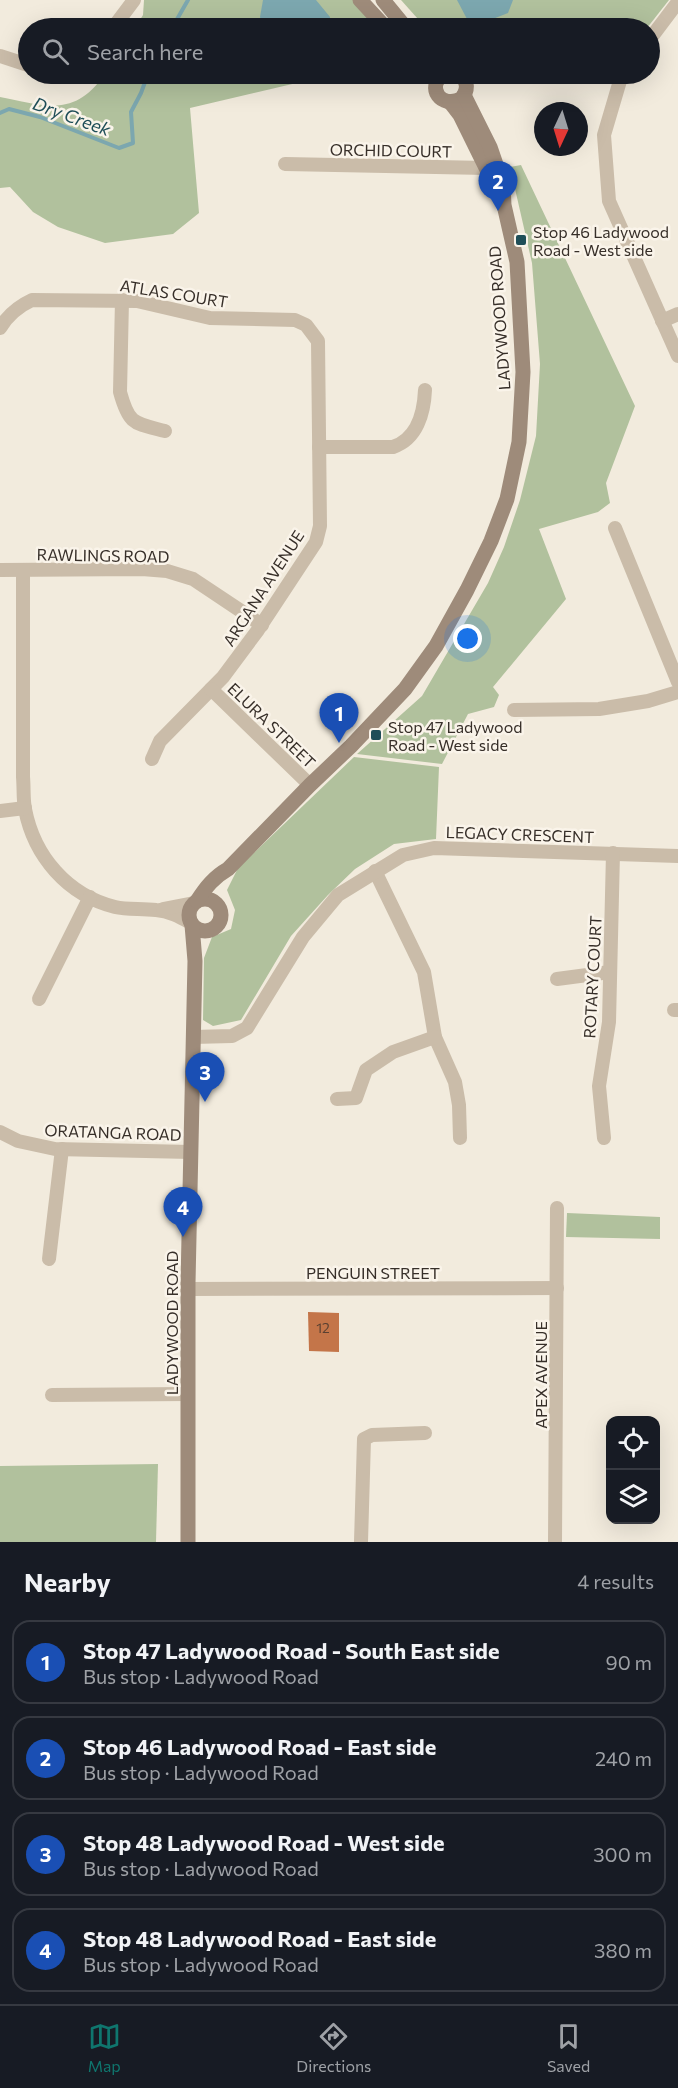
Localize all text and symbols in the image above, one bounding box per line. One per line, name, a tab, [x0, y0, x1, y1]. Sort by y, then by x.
search box	[18, 18, 660, 84]
icon: search	[39, 35, 72, 68]
text: Search here	[87, 38, 203, 65]
water label: Dry Creek	[30, 92, 115, 141]
north arrow	[534, 102, 588, 156]
street label: ORCHID COURT	[330, 139, 452, 161]
pin: 2	[478, 162, 518, 211]
place label: Stop 46 Ladywood Road - West side	[533, 222, 669, 259]
marker: Stop 46 Ladywood Road - West side	[514, 233, 528, 247]
street label: LADYWOOD ROAD	[484, 245, 514, 391]
street label: ATLAS COURT	[119, 275, 229, 311]
street label: ARGANA AVENUE	[219, 527, 307, 649]
street label: RAWLINGS ROAD	[37, 544, 169, 566]
your location	[453, 624, 482, 653]
street label: ELURA STREET	[224, 678, 320, 772]
pin: 1	[320, 694, 358, 743]
place label: Stop 47 Ladywood Road - West side	[388, 717, 522, 754]
marker: Stop 47 Ladywood Road - West side	[369, 728, 383, 742]
street label: LEGACY CRESCENT	[445, 822, 595, 846]
street label: ROTARY COURT	[579, 915, 605, 1039]
pin: 3	[186, 1052, 224, 1102]
street label: ORATANGA ROAD	[44, 1120, 182, 1144]
pin: 4	[164, 1188, 202, 1237]
street label: LADYWOOD ROAD	[162, 1251, 181, 1395]
street label: PENGUIN STREET	[306, 1263, 440, 1282]
house number: 12	[316, 1319, 330, 1336]
street label: APEX AVENUE	[531, 1321, 550, 1429]
map controls	[606, 1416, 660, 1524]
button: locate	[606, 1416, 660, 1470]
button: layers	[606, 1470, 660, 1524]
text: Nearby	[24, 1566, 111, 1597]
text: 4 results	[577, 1569, 654, 1593]
text: Stop 47 Ladywood Road - South East side	[83, 1637, 500, 1664]
text: 1	[41, 1650, 50, 1674]
text: 90 m	[606, 1650, 652, 1674]
text: Bus stop · Ladywood Road	[83, 1664, 319, 1688]
text: Stop 46 Ladywood Road - East side	[83, 1733, 436, 1760]
text: 2	[40, 1746, 51, 1770]
text: 240 m	[595, 1746, 652, 1770]
text: Bus stop · Ladywood Road	[83, 1760, 319, 1784]
text: Stop 48 Ladywood Road - West side	[83, 1829, 445, 1856]
text: 3	[40, 1842, 51, 1866]
text: 300 m	[593, 1842, 652, 1866]
text: Bus stop · Ladywood Road	[83, 1856, 319, 1880]
text: Stop 48 Ladywood Road - East side	[83, 1925, 436, 1952]
text: 4	[39, 1938, 52, 1962]
text: 380 m	[594, 1938, 652, 1962]
text: Bus stop · Ladywood Road	[83, 1952, 319, 1976]
tab: Map	[88, 2020, 121, 2075]
tab: Directions	[296, 2020, 371, 2075]
tab: Saved	[547, 2020, 590, 2075]

